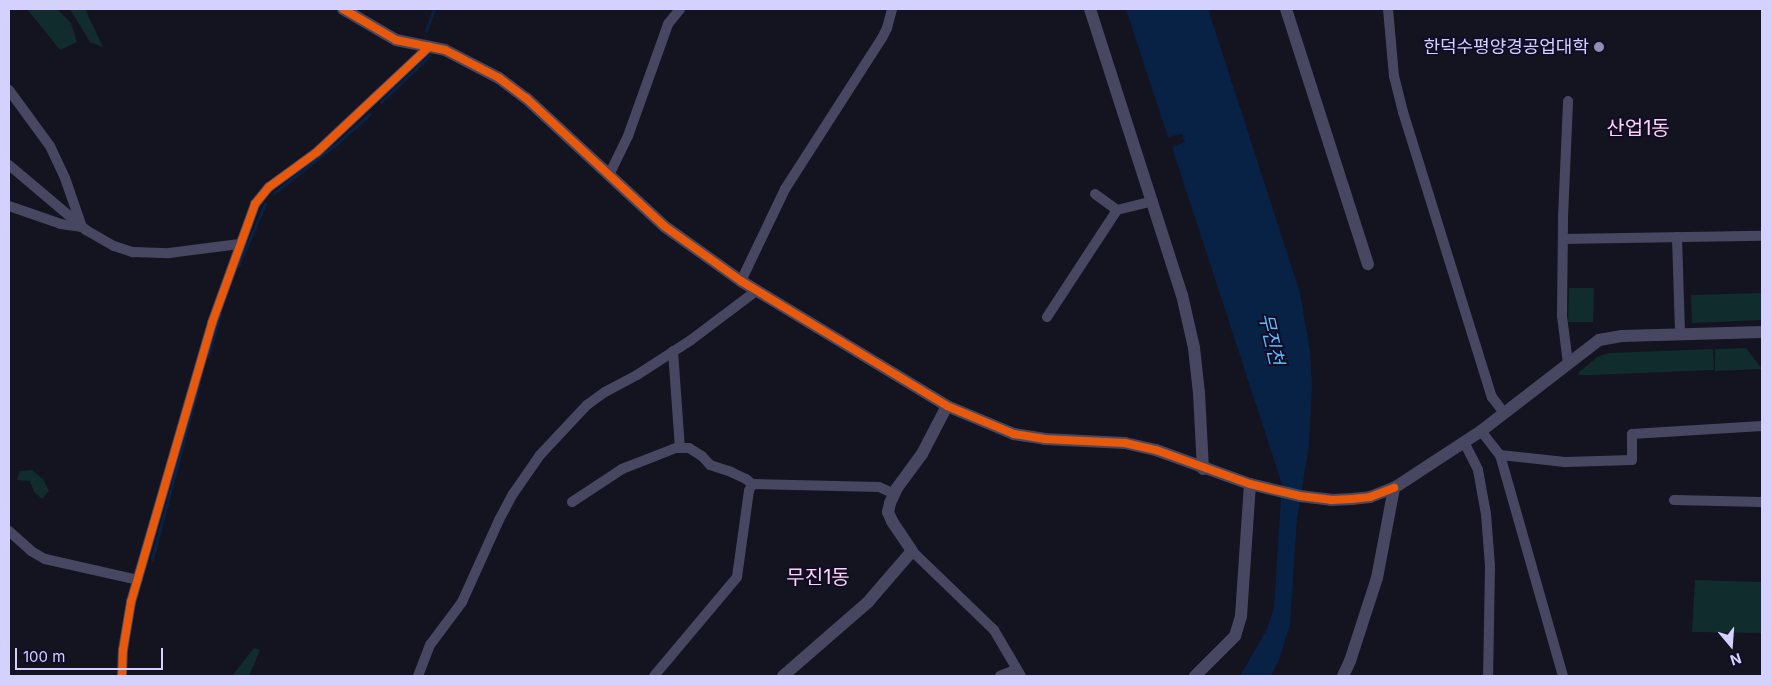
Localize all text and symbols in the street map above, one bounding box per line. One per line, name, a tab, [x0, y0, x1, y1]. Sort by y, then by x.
place label: 한덕수평양경공업대학	[1423, 36, 1589, 58]
marker: 한덕수평양경공업대학	[1593, 41, 1605, 53]
district label: 산업1동	[1606, 116, 1670, 140]
water label: 무진천	[1254, 311, 1288, 367]
district label: 무진1동	[786, 565, 850, 589]
north arrow	[1706, 620, 1756, 670]
scale bar	[18, 638, 165, 670]
text: 100 m	[23, 647, 65, 666]
text: N	[1728, 650, 1743, 669]

